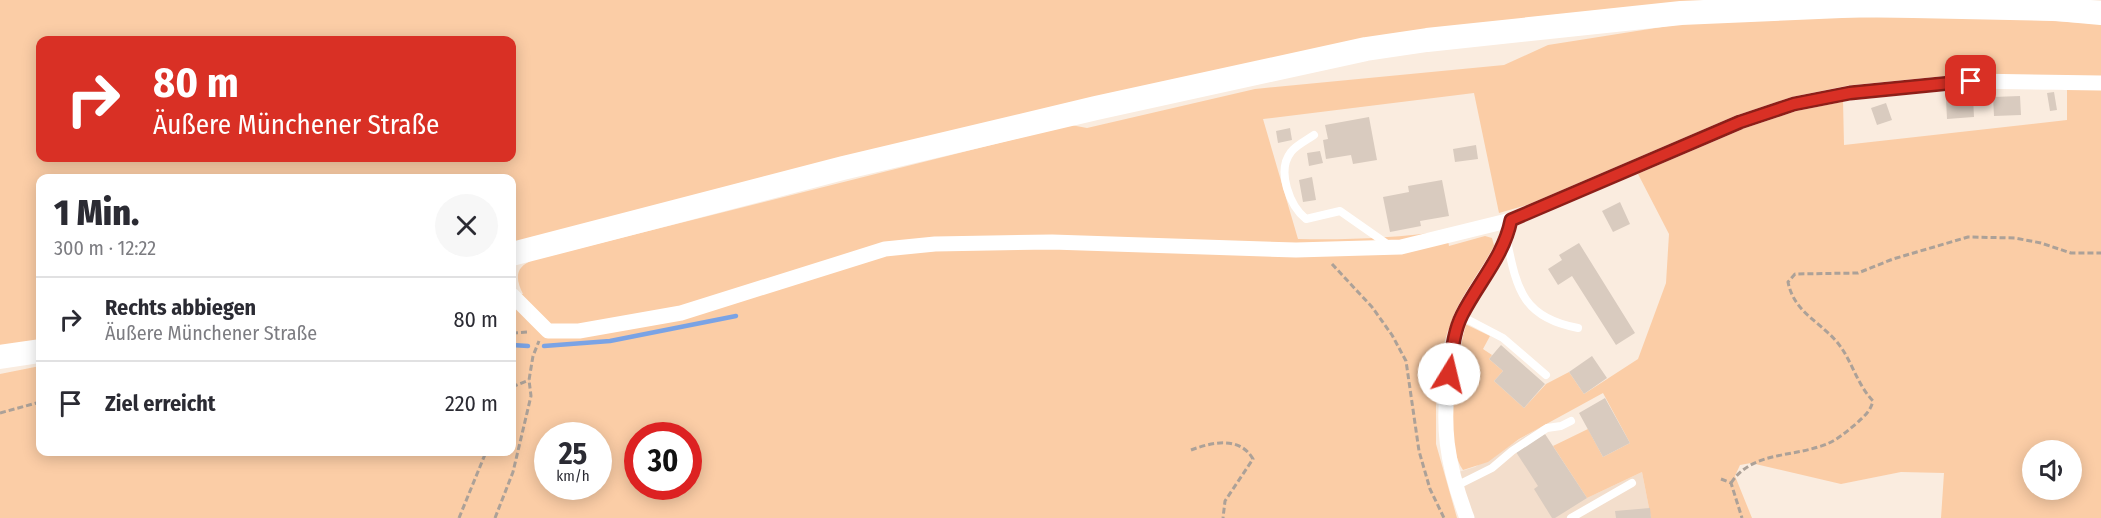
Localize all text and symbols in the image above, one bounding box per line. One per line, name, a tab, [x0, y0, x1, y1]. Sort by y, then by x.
pin	[1945, 55, 1996, 106]
text: 80 m	[153, 58, 239, 108]
icon: right	[54, 60, 132, 138]
icon: arrive	[1954, 64, 1987, 97]
text: Äußere Münchener Straße	[153, 109, 439, 141]
text: 1 Min.	[54, 191, 139, 235]
button: close	[435, 194, 498, 257]
text: 300 m · 12:22	[54, 236, 156, 260]
text: Rechts abbiegen	[105, 294, 256, 321]
icon: right	[54, 303, 87, 336]
text: 80 m	[453, 306, 498, 333]
text: Äußere Münchener Straße	[105, 321, 317, 345]
position arrow	[1417, 342, 1481, 406]
icon: arrive	[54, 387, 87, 420]
text: Ziel erreicht	[105, 390, 216, 417]
text: 220 m	[445, 390, 498, 417]
speed limit sign: 30	[624, 422, 702, 500]
text: 25	[559, 436, 587, 472]
map controls	[2022, 440, 2082, 500]
button: sound	[2022, 440, 2082, 500]
text: km/h	[556, 467, 590, 485]

